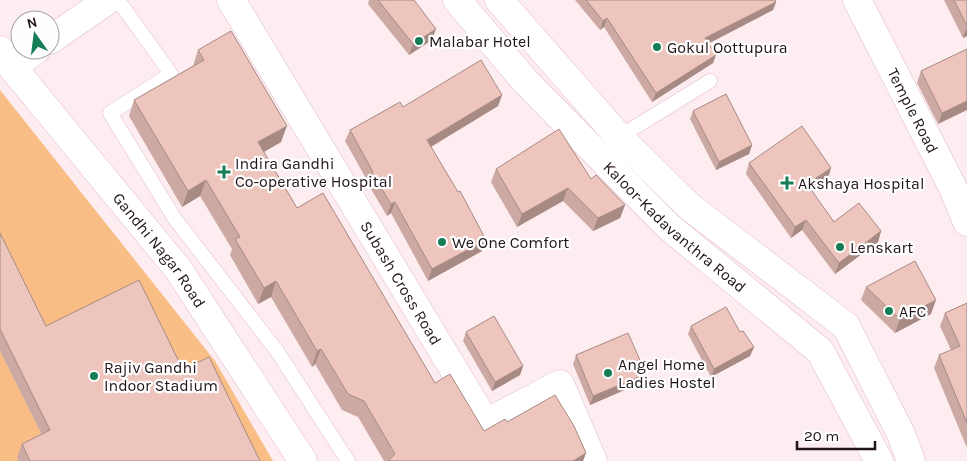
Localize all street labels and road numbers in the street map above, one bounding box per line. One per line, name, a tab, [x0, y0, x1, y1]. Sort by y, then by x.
street label: Temple Road	[884, 65, 943, 156]
street label: Kaloor-Kadavanthra Road	[600, 157, 750, 296]
street label: Gandhi Nagar Road	[109, 188, 210, 311]
street label: Subash Cross Road	[357, 217, 446, 348]

